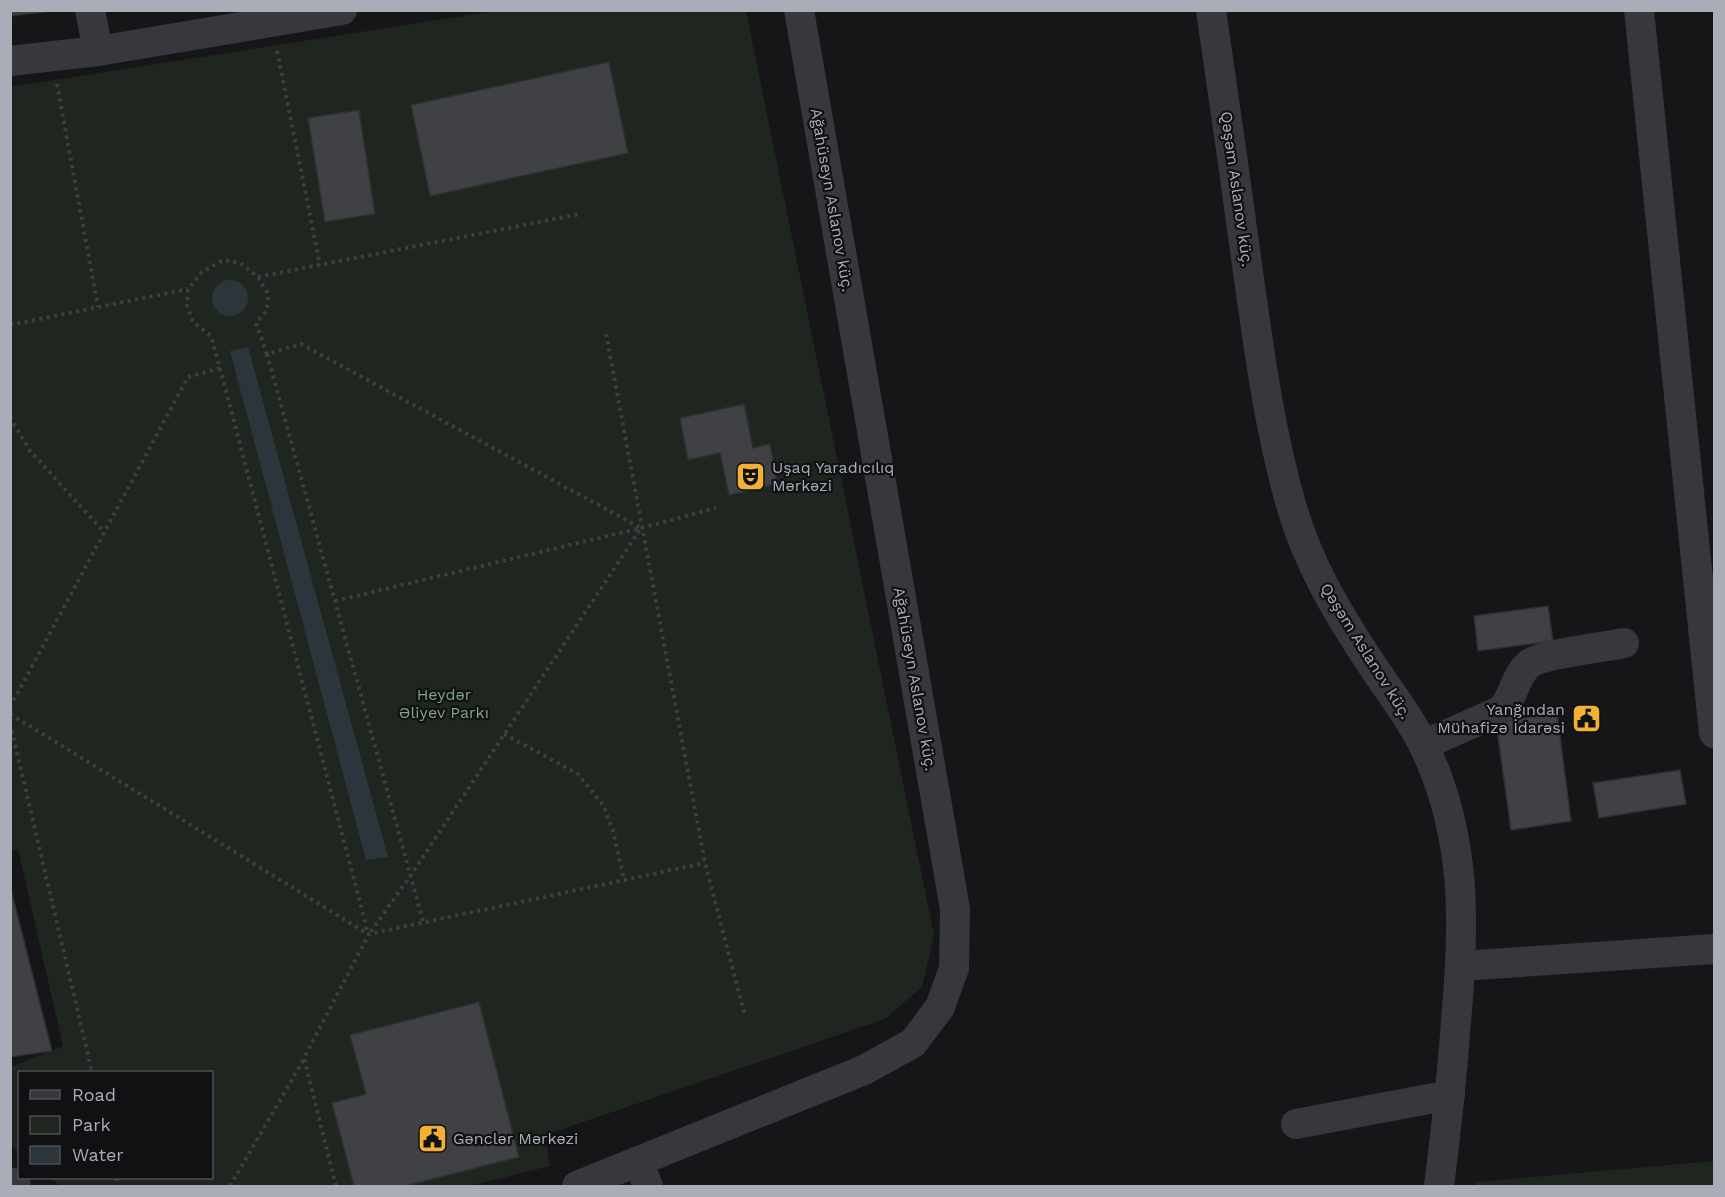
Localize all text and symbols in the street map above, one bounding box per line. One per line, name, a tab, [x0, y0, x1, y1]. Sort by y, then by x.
street label: Ağahüseyn Aslanov küç.	[806, 107, 858, 293]
street label: Qəşəm Aslanov küç.	[1217, 110, 1257, 268]
place label: Uşaq Yaradıcılıq Mərkəzi	[772, 458, 894, 495]
theatre icon: Uşaq Yaradıcılıq Mərkəzi	[735, 460, 767, 492]
street label: Qəşəm Aslanov küç.	[1316, 579, 1416, 723]
street label: Ağahüseyn Aslanov küç.	[889, 586, 941, 772]
park label: Heydər Əliyev Parkı	[399, 685, 489, 722]
place label: Yanğından Mühafizə İdarəsi	[1437, 700, 1565, 737]
public building icon: Yanğından Mühafizə İdarəsi	[1570, 702, 1602, 734]
legend	[18, 1071, 213, 1179]
text: Road	[72, 1084, 116, 1105]
text: Park	[72, 1114, 111, 1135]
public building icon: Gənclər Mərkəzi	[416, 1122, 448, 1154]
place label: Gənclər Mərkəzi	[453, 1129, 578, 1148]
text: Water	[72, 1144, 124, 1165]

